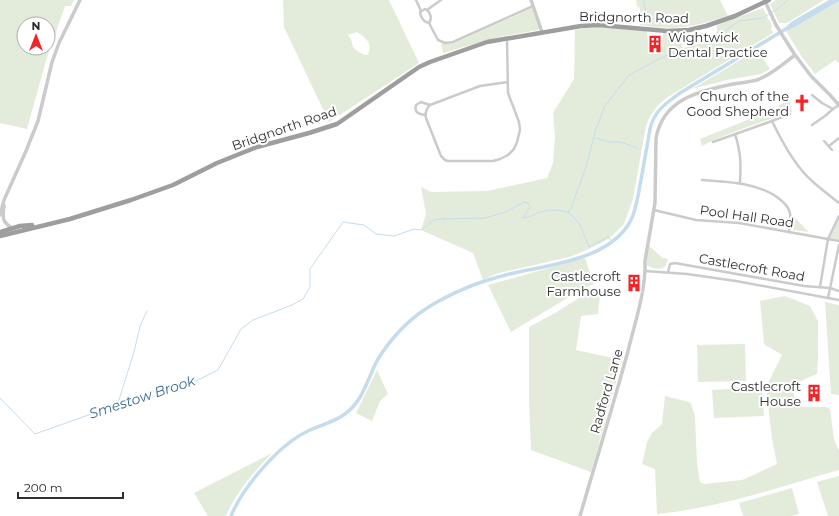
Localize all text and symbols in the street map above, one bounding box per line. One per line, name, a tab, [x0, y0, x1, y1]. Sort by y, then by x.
street label: Bridgnorth Road	[579, 8, 689, 26]
north arrow	[16, 16, 56, 56]
text: N	[32, 19, 40, 33]
place label: Wightwick Dental Practice	[668, 29, 768, 60]
building icon: Wightwick Dental Practice	[645, 34, 665, 54]
place label: Church of the Good Shepherd	[686, 88, 789, 119]
church icon: Church of the Good Shepherd	[792, 93, 812, 113]
street label: Bridgnorth Road	[229, 103, 339, 153]
street label: Pool Hall Road	[699, 201, 795, 231]
street label: Castlecroft Road	[698, 250, 806, 284]
place label: Castlecroft Farmhouse	[547, 268, 621, 299]
building icon: Castlecroft Farmhouse	[624, 273, 644, 293]
street label: Radford Lane	[586, 347, 626, 435]
water label: Smestow Brook	[87, 371, 198, 423]
place label: Castlecroft House	[731, 378, 801, 409]
building icon: Castlecroft House	[804, 383, 824, 403]
scale bar	[18, 474, 123, 500]
text: 200 m	[24, 480, 63, 495]

